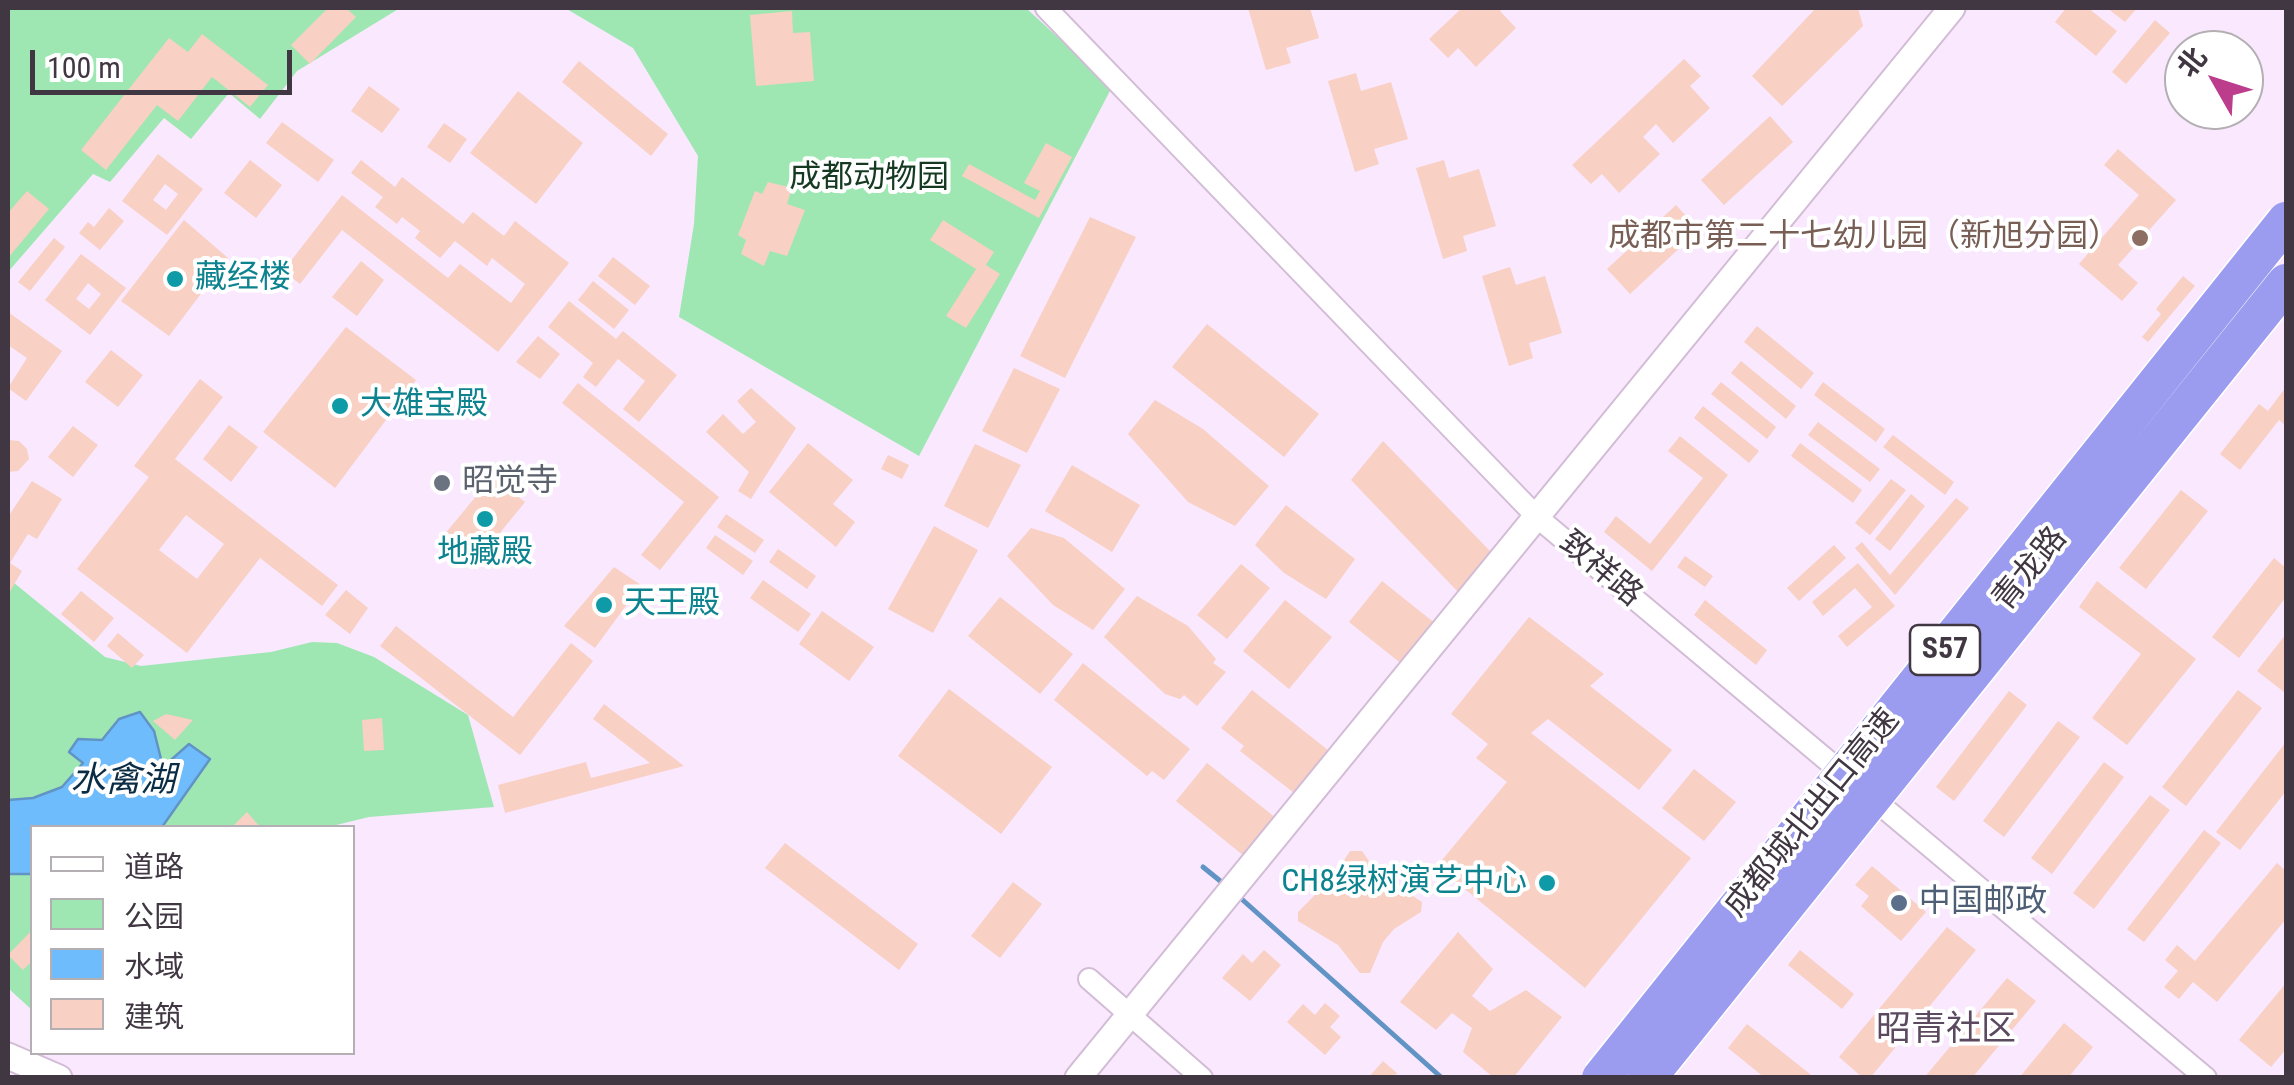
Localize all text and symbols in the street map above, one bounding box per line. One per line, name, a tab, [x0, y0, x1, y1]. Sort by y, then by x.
scale bar	[35, 30, 298, 92]
north arrow	[2164, 30, 2264, 130]
text: 北	[2170, 41, 2213, 83]
text: 100 m	[47, 50, 121, 85]
park label: 成都动物园	[789, 160, 949, 198]
place label: 成都市第二十七幼儿园（新旭分园）	[1608, 219, 2120, 257]
marker: 成都市第二十七幼儿园（新旭分园）	[2129, 227, 2151, 249]
place label: 藏经楼	[195, 260, 291, 298]
marker: 藏经楼	[164, 268, 186, 290]
place label: 大雄宝殿	[360, 387, 488, 425]
marker: 大雄宝殿	[329, 395, 351, 417]
place label: 昭觉寺	[462, 464, 558, 502]
marker: 昭觉寺	[431, 472, 453, 494]
marker: 地藏殿	[474, 508, 496, 530]
street label: 青龙路	[1986, 521, 2076, 619]
street label: 致祥路	[1551, 524, 1649, 616]
place label: 地藏殿	[437, 535, 533, 573]
place label: 天王殿	[624, 586, 720, 624]
marker: 天王殿	[593, 594, 615, 616]
road number: S57	[1910, 625, 1980, 675]
street label: 成都城北出口高速	[1718, 702, 1908, 926]
water label: 水禽湖	[71, 761, 175, 803]
legend	[30, 825, 355, 1055]
text: 道路	[124, 849, 184, 884]
place label: CH8绿树演艺中心	[1281, 864, 1527, 902]
marker: CH8绿树演艺中心	[1536, 872, 1558, 894]
place label: 中国邮政	[1919, 884, 2047, 922]
marker: 中国邮政	[1888, 892, 1910, 914]
text: 公园	[124, 899, 184, 934]
text: 水域	[124, 949, 184, 984]
text: 建筑	[124, 999, 184, 1034]
district label: 昭青社区	[1876, 1010, 2016, 1052]

